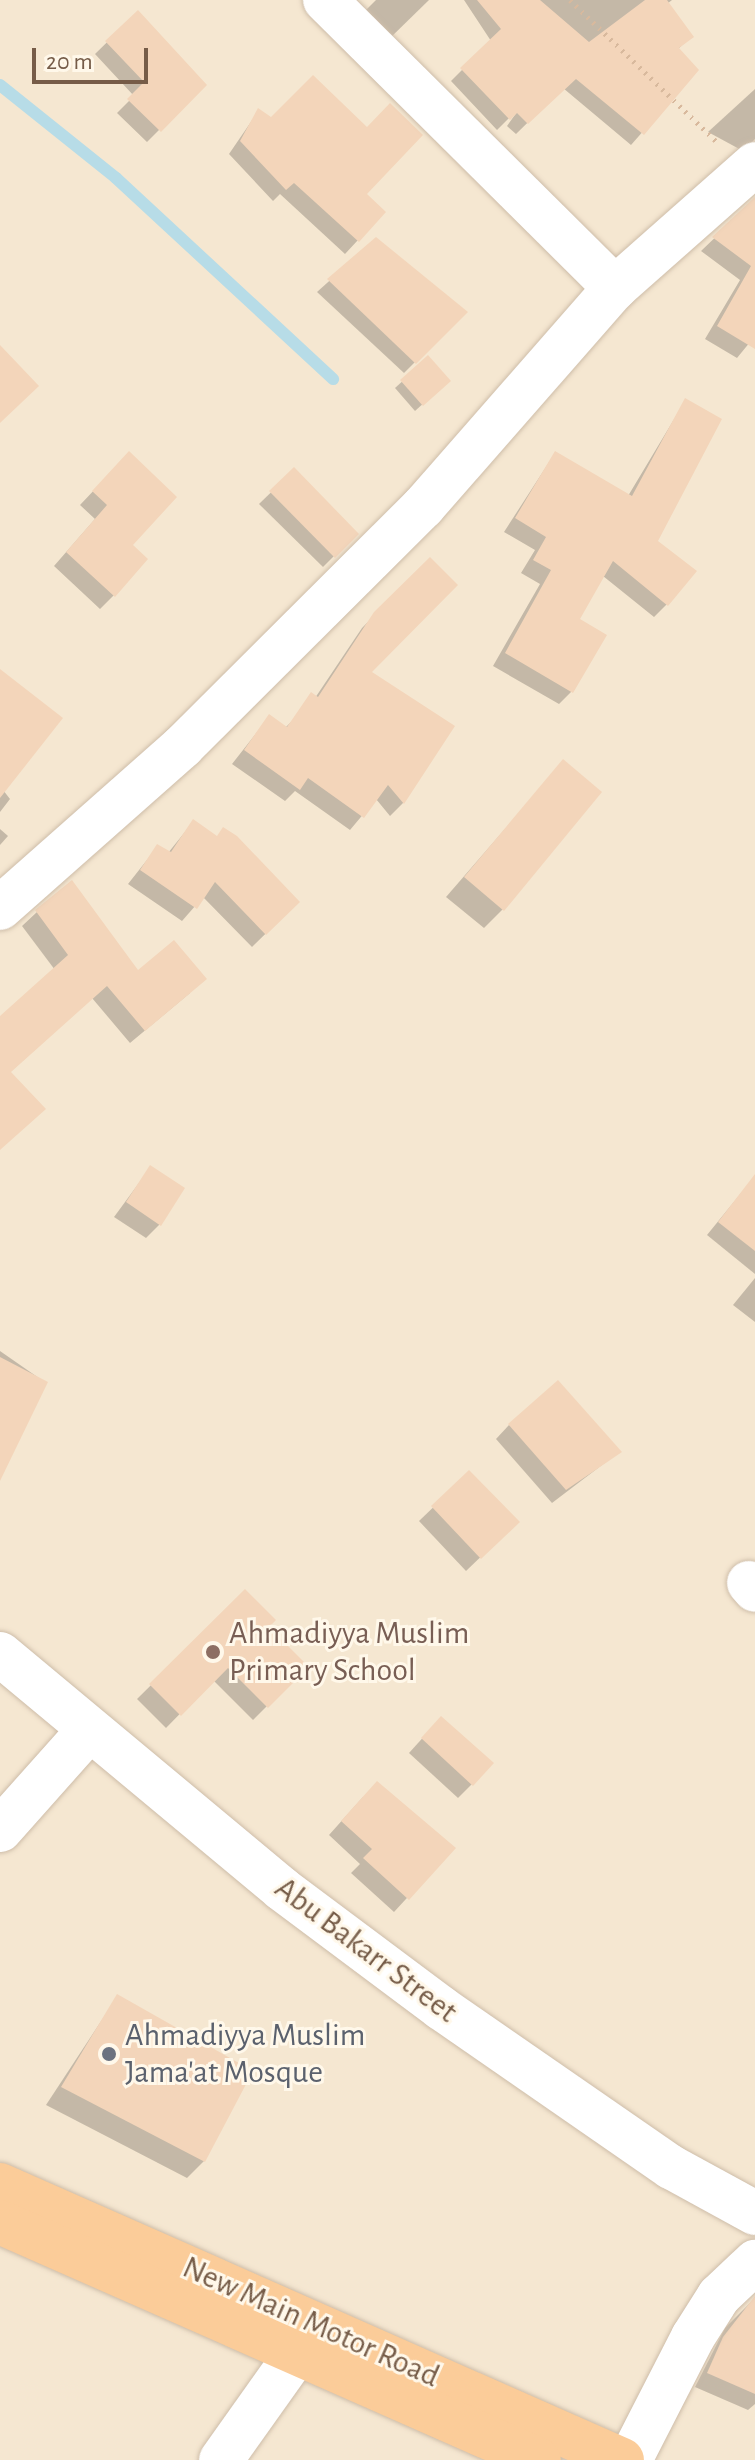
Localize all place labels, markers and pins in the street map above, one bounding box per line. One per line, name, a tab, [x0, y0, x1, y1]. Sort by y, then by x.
place label: Ahmadiyya Muslim Primary School	[229, 1615, 469, 1690]
marker: Ahmadiyya Muslim Primary School	[204, 1643, 222, 1661]
place label: Ahmadiyya Muslim Jama'at Mosque	[125, 2017, 365, 2092]
marker: Ahmadiyya Muslim Jama'at Mosque	[100, 2045, 118, 2063]

